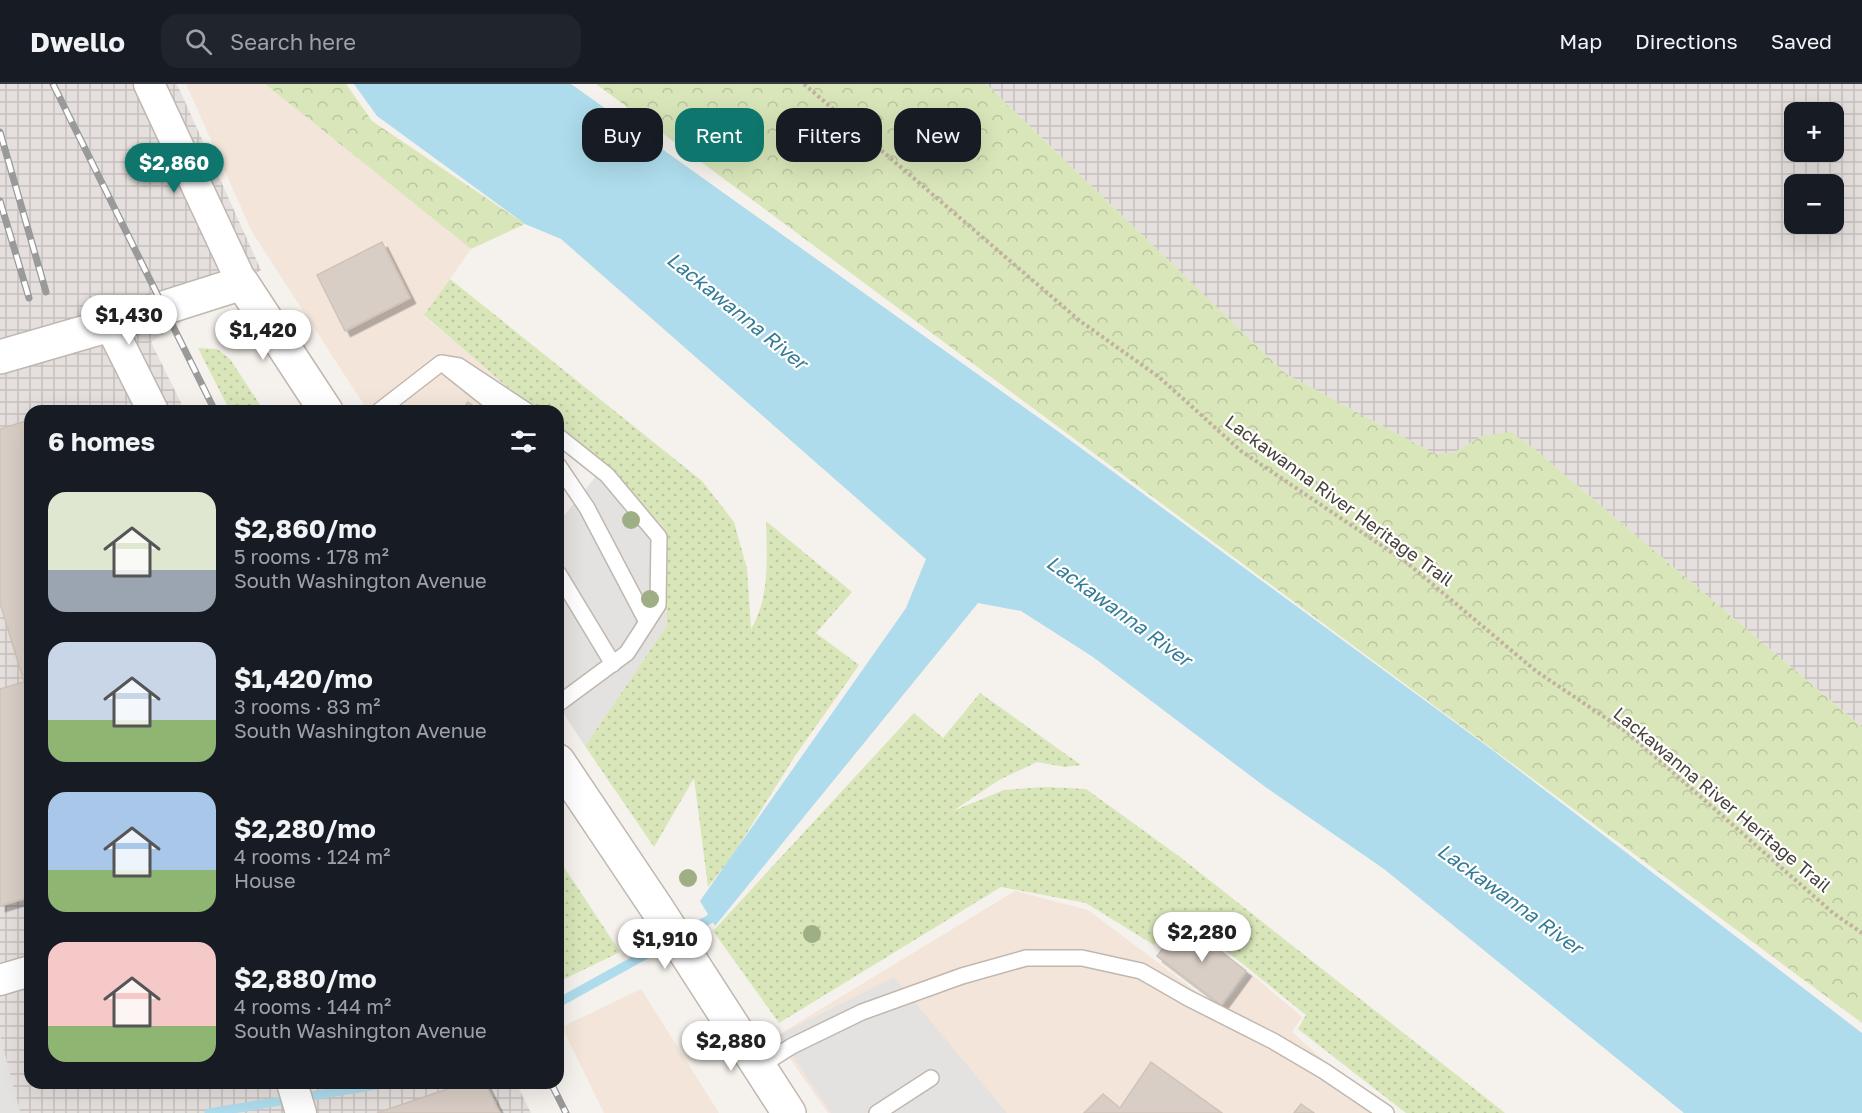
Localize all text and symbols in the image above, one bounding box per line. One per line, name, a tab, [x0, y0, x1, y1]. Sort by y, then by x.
search box	[161, 14, 581, 68]
text: Dwello	[30, 25, 125, 58]
icon: search	[182, 25, 215, 58]
text: Search here	[230, 28, 356, 55]
text: Map	[1559, 28, 1602, 54]
text: Directions	[1635, 28, 1738, 54]
text: Saved	[1771, 28, 1832, 54]
map controls	[1784, 102, 1844, 234]
button: +	[1784, 102, 1844, 162]
chip: Buy	[582, 108, 663, 162]
chip: Rent	[675, 108, 764, 162]
chip: Filters	[776, 108, 882, 162]
chip: New	[894, 108, 981, 162]
pin: $2,860	[125, 143, 223, 194]
text: $2,860	[139, 150, 209, 174]
button: −	[1784, 174, 1844, 234]
water label: Lackawanna River	[663, 246, 815, 376]
pin: $1,430	[80, 295, 178, 346]
text: $1,430	[95, 302, 163, 326]
pin: $1,420	[214, 310, 312, 361]
text: $1,420	[229, 317, 297, 341]
street label: Lackawanna River Heritage Trail	[1221, 410, 1458, 591]
icon: filters	[507, 425, 540, 458]
text: 6 homes	[48, 426, 155, 457]
text: $2,860/mo	[234, 513, 376, 544]
icon: home	[96, 516, 168, 588]
text: 5 rooms · 178 m²	[234, 544, 389, 568]
water label: Lackawanna River	[1042, 550, 1199, 673]
text: South Washington Avenue	[234, 568, 487, 592]
text: $1,420/mo	[234, 663, 373, 694]
icon: home	[96, 666, 168, 738]
text: 3 rooms · 83 m²	[234, 694, 380, 718]
street label: Lackawanna River Heritage Trail	[1610, 702, 1836, 897]
text: South Washington Avenue	[234, 718, 487, 742]
text: $2,280/mo	[234, 813, 376, 844]
icon: home	[96, 816, 168, 888]
water label: Lackawanna River	[1433, 838, 1590, 961]
text: 4 rooms · 124 m²	[234, 844, 391, 868]
text: House	[234, 868, 296, 892]
pin: $2,280	[1153, 912, 1251, 963]
pin: $1,910	[616, 919, 714, 970]
text: $2,280	[1167, 919, 1237, 943]
text: $1,910	[632, 926, 698, 950]
text: $2,880/mo	[234, 963, 377, 994]
icon: home	[96, 966, 168, 1038]
text: 4 rooms · 144 m²	[234, 994, 391, 1018]
text: South Washington Avenue	[234, 1018, 487, 1042]
pin: $2,880	[682, 1021, 780, 1072]
text: $2,880	[696, 1028, 766, 1052]

